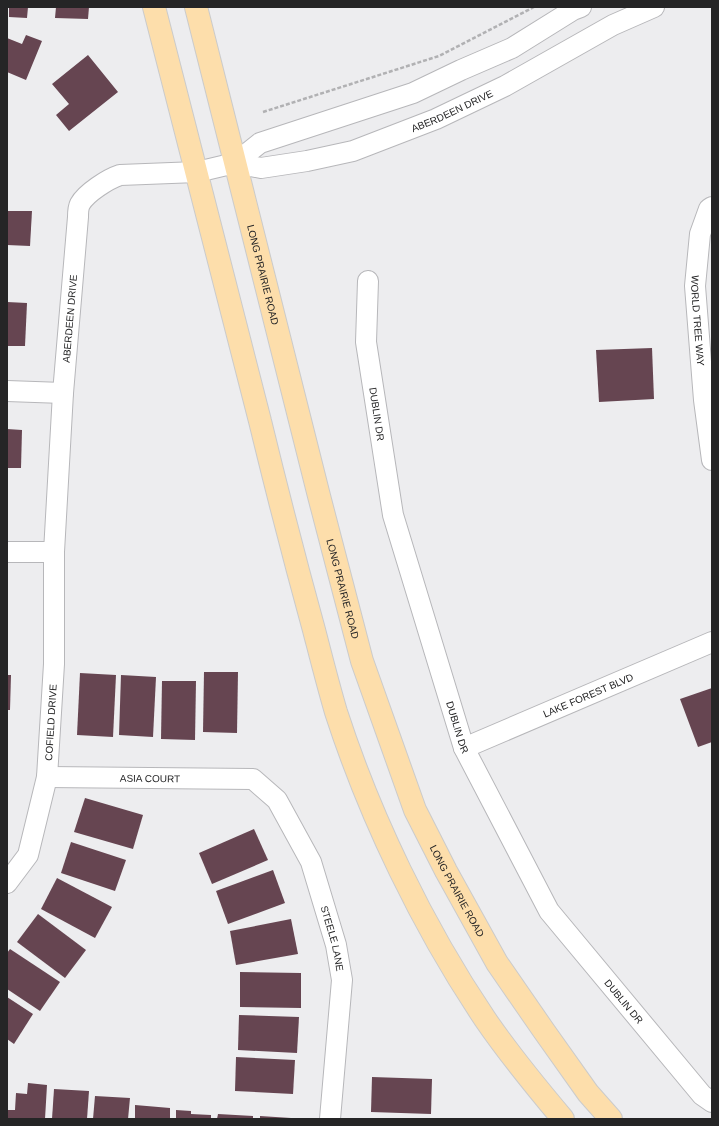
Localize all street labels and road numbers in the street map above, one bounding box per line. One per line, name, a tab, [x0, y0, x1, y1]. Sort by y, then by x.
street label: ABERDEEN DRIVE	[410, 87, 495, 134]
street label: LONG PRAIRIE ROAD	[245, 223, 281, 326]
street label: ABERDEEN DRIVE	[60, 274, 79, 363]
street label: WORLD TREE WAY	[689, 275, 707, 367]
street label: DUBLIN DR	[368, 387, 387, 442]
street label: LONG PRAIRIE ROAD	[325, 538, 361, 640]
street label: LAKE FOREST BLVD	[541, 671, 635, 719]
street label: COFIELD DRIVE	[43, 683, 58, 761]
street label: DUBLIN DR	[445, 700, 471, 755]
street label: ASIA COURT	[120, 772, 180, 784]
street label: LONG PRAIRIE ROAD	[428, 843, 487, 939]
street label: STEELE LANE	[319, 904, 346, 972]
street label: DUBLIN DR	[603, 977, 646, 1026]

